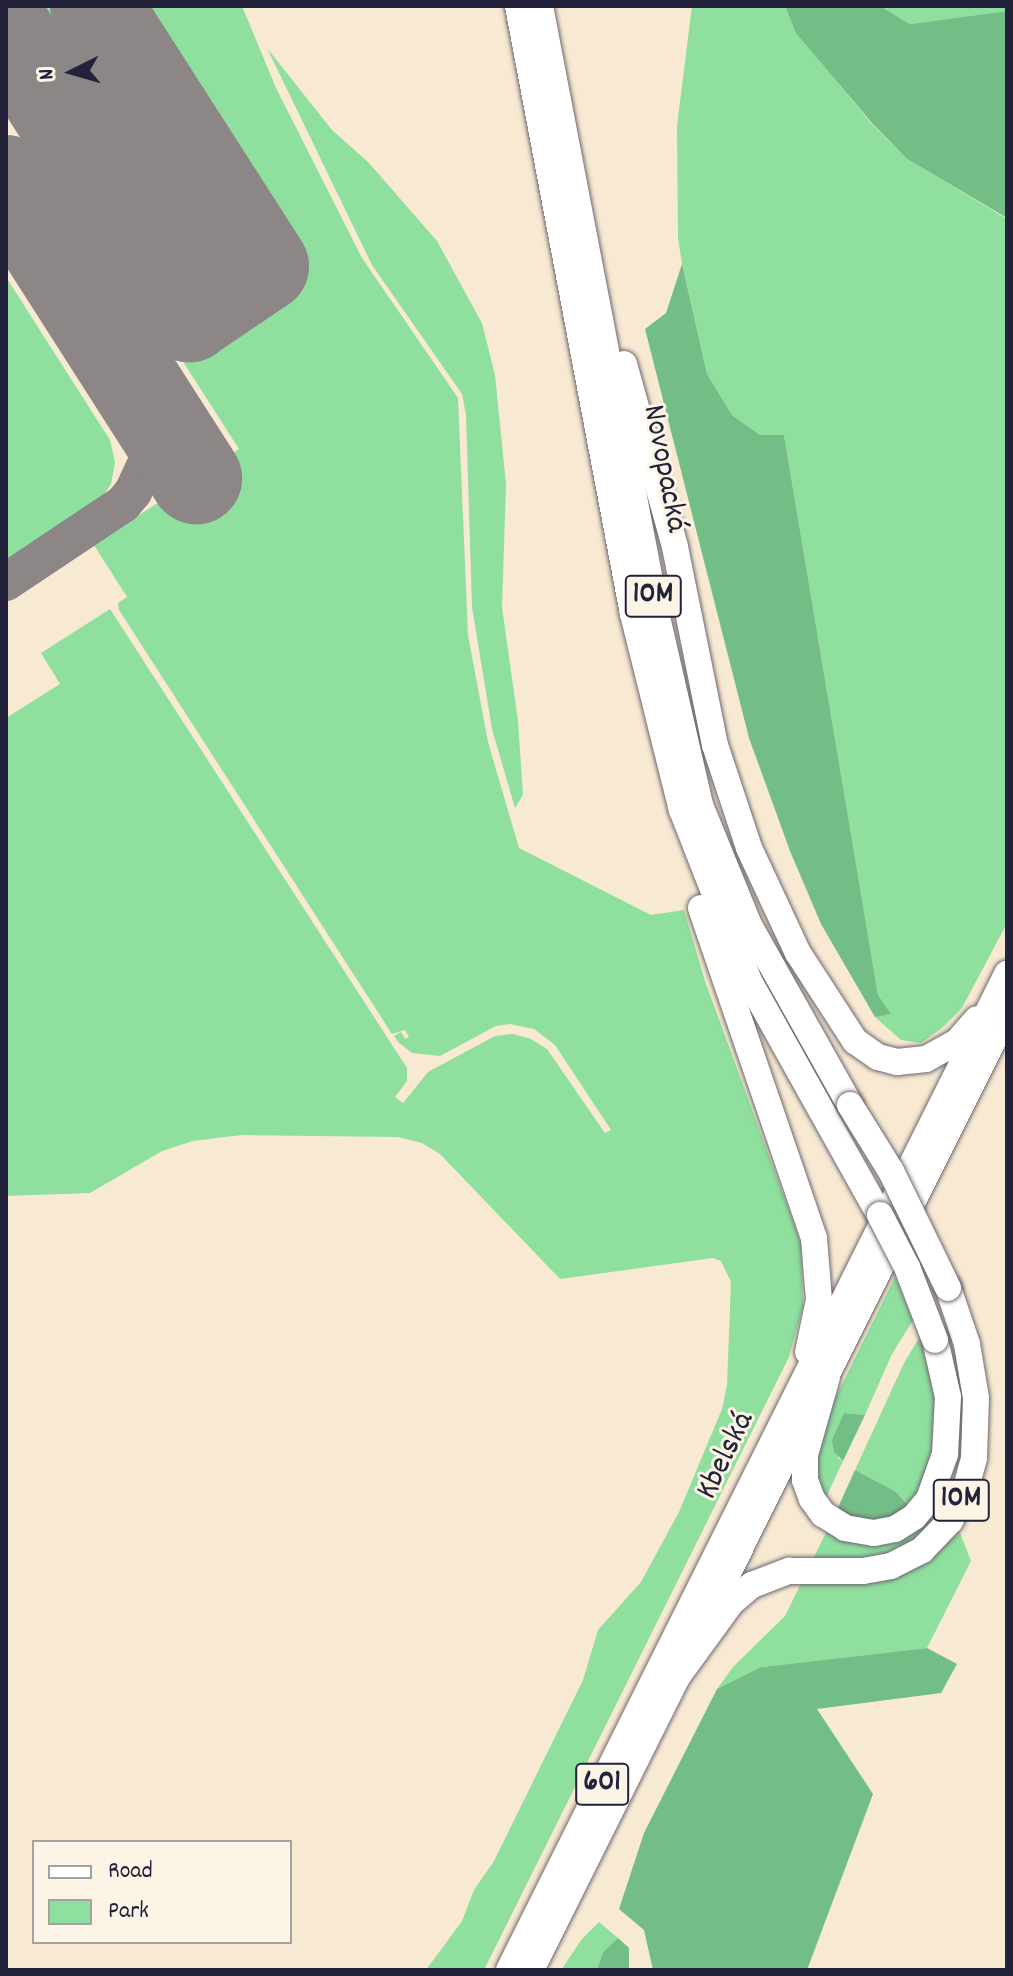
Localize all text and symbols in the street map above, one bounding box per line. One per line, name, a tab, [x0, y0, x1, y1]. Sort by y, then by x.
north arrow	[32, 32, 112, 112]
text: N	[32, 67, 64, 81]
street label: Novopacká	[632, 402, 694, 536]
road number: 10M	[623, 570, 683, 622]
street label: Kbelská	[689, 1406, 765, 1506]
road number: 10M	[931, 1474, 991, 1526]
road number: 601	[574, 1758, 630, 1810]
legend	[32, 1840, 292, 1944]
text: Road	[108, 1855, 153, 1889]
text: Park	[108, 1895, 149, 1929]

